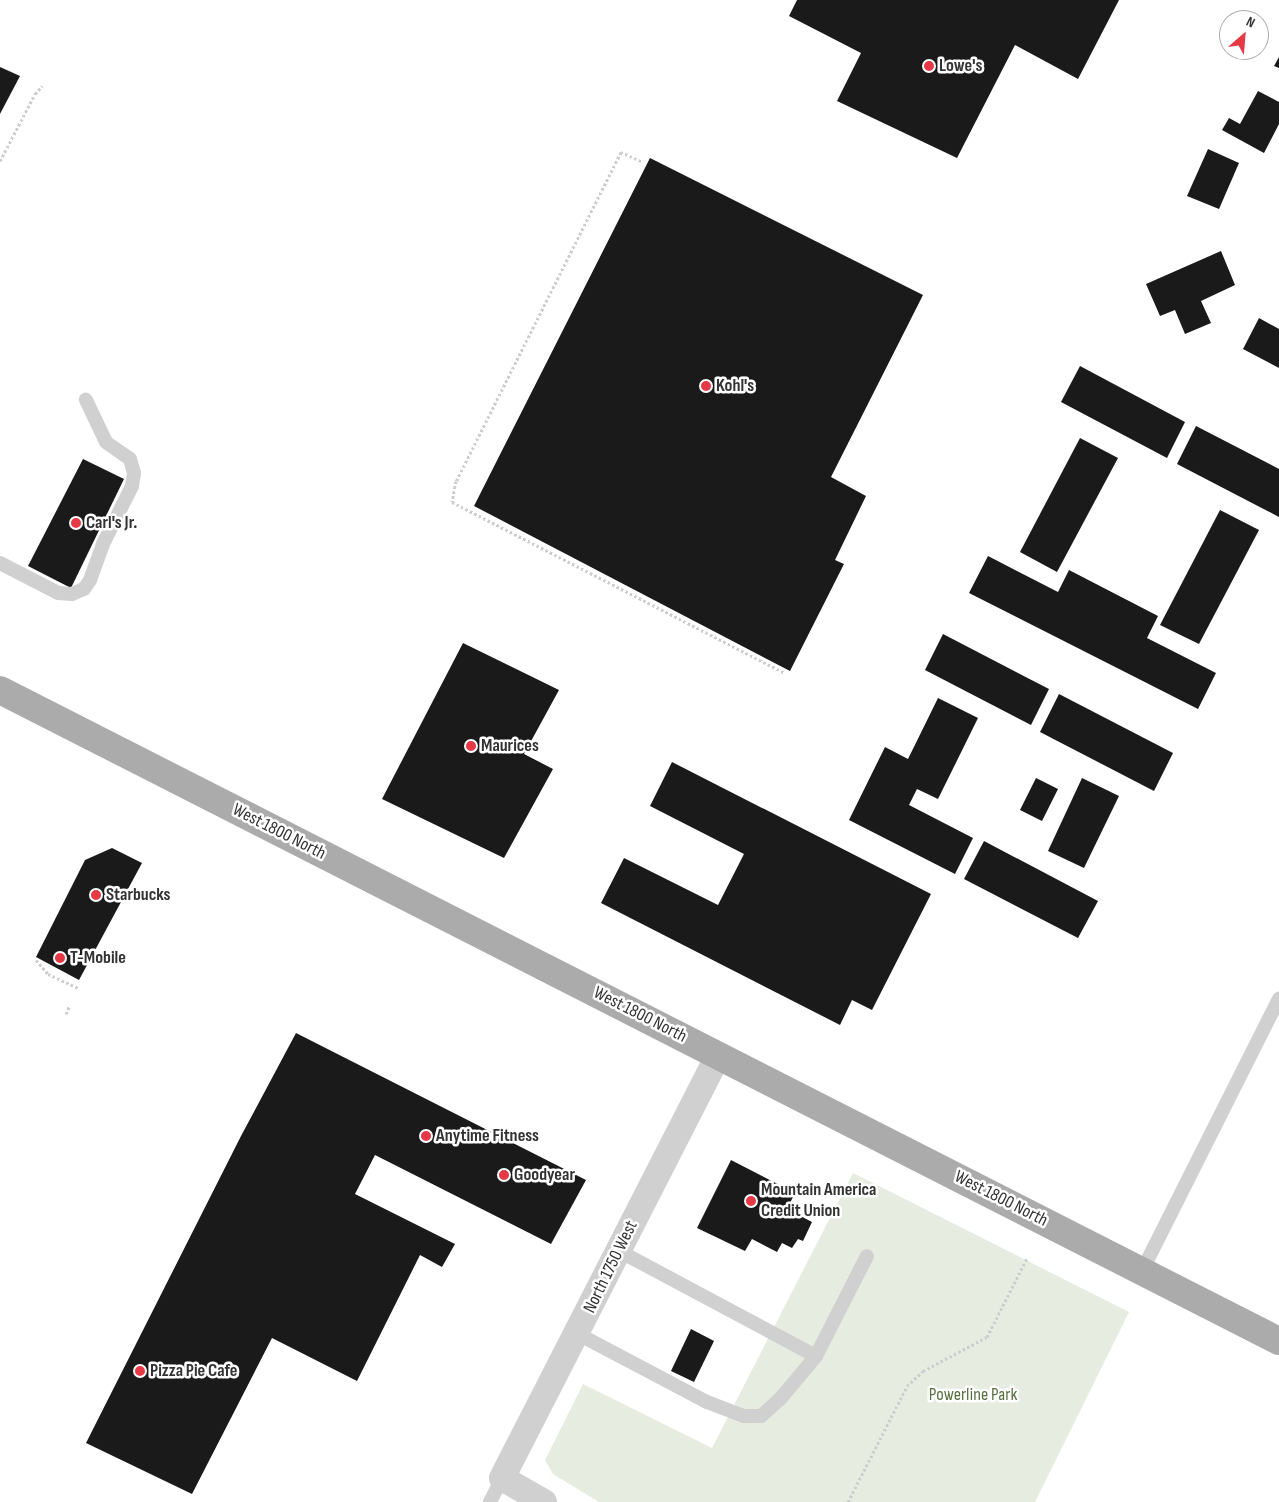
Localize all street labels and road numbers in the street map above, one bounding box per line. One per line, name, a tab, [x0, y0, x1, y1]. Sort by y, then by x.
street label: West 1800 North	[229, 799, 329, 865]
street label: West 1800 North	[590, 982, 690, 1048]
street label: West 1800 North	[951, 1166, 1051, 1232]
street label: North 1750 West	[579, 1217, 643, 1317]

